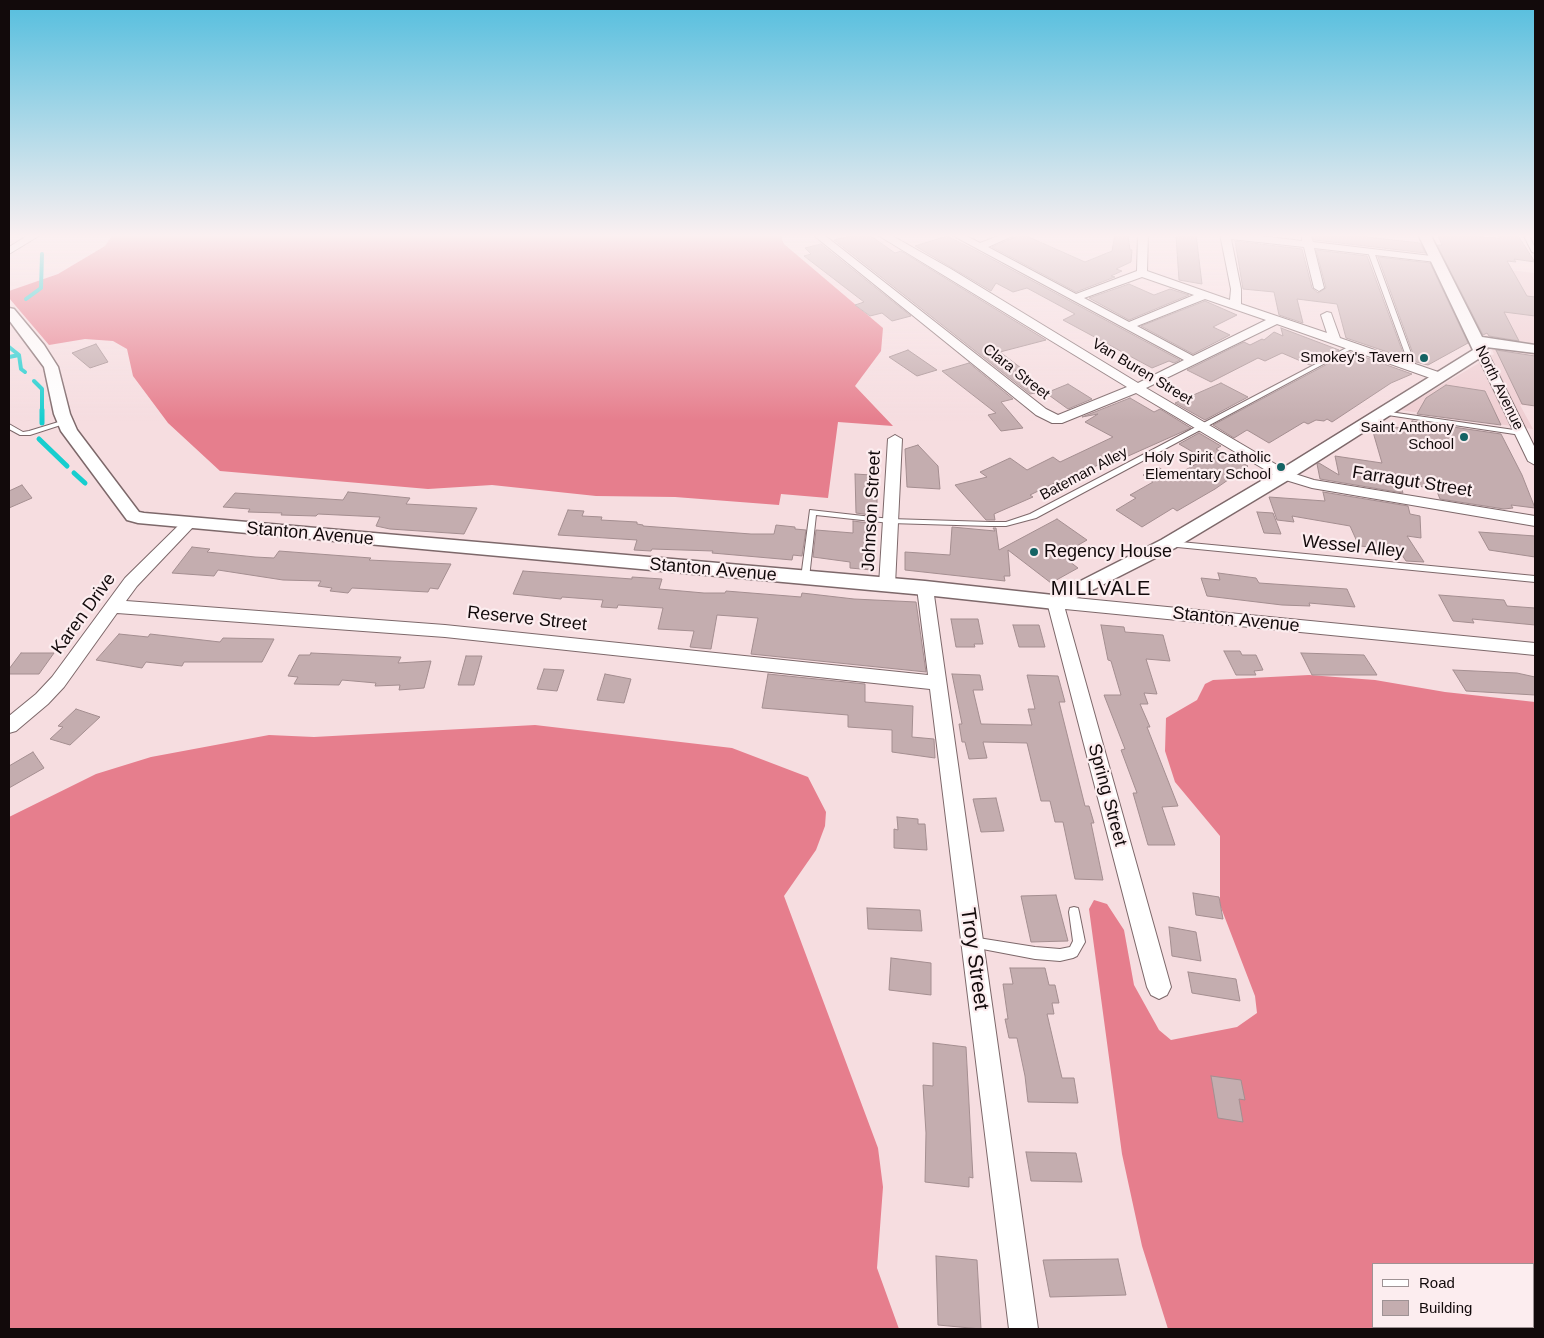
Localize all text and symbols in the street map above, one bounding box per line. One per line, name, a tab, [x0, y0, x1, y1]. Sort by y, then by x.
street label: Van Buren Street	[1089, 335, 1195, 409]
street label: Clara Street	[979, 340, 1053, 404]
street label: North Avenue	[1471, 343, 1527, 433]
place label: Smokey's Tavern	[1300, 349, 1414, 367]
marker: Smokey's Tavern	[1418, 352, 1430, 364]
place label: Saint Anthony School	[1361, 419, 1454, 454]
marker: Saint Anthony School	[1458, 431, 1470, 443]
street label: Bateman Alley	[1037, 443, 1131, 505]
place label: Holy Spirit Catholic Elementary School	[1144, 449, 1271, 484]
street label: Johnson Street	[858, 450, 886, 572]
marker: Holy Spirit Catholic Elementary School	[1275, 461, 1287, 473]
street label: Farragut Street	[1351, 462, 1473, 502]
street label: Stanton Avenue	[245, 518, 375, 550]
street label: Wessel Alley	[1301, 531, 1405, 563]
place label: Regency House	[1044, 541, 1172, 563]
marker: Regency House	[1028, 546, 1040, 558]
street label: Stanton Avenue	[648, 554, 778, 586]
street label: Karen Drive	[47, 569, 121, 659]
district label: MILLVALE	[1050, 577, 1152, 601]
street label: Reserve Street	[466, 602, 588, 636]
street label: Stanton Avenue	[1171, 603, 1301, 637]
street label: Spring Street	[1083, 741, 1131, 849]
street label: Troy Street	[954, 906, 994, 1012]
legend	[1372, 1263, 1534, 1328]
text: Road	[1419, 1274, 1455, 1291]
text: Building	[1419, 1299, 1472, 1316]

